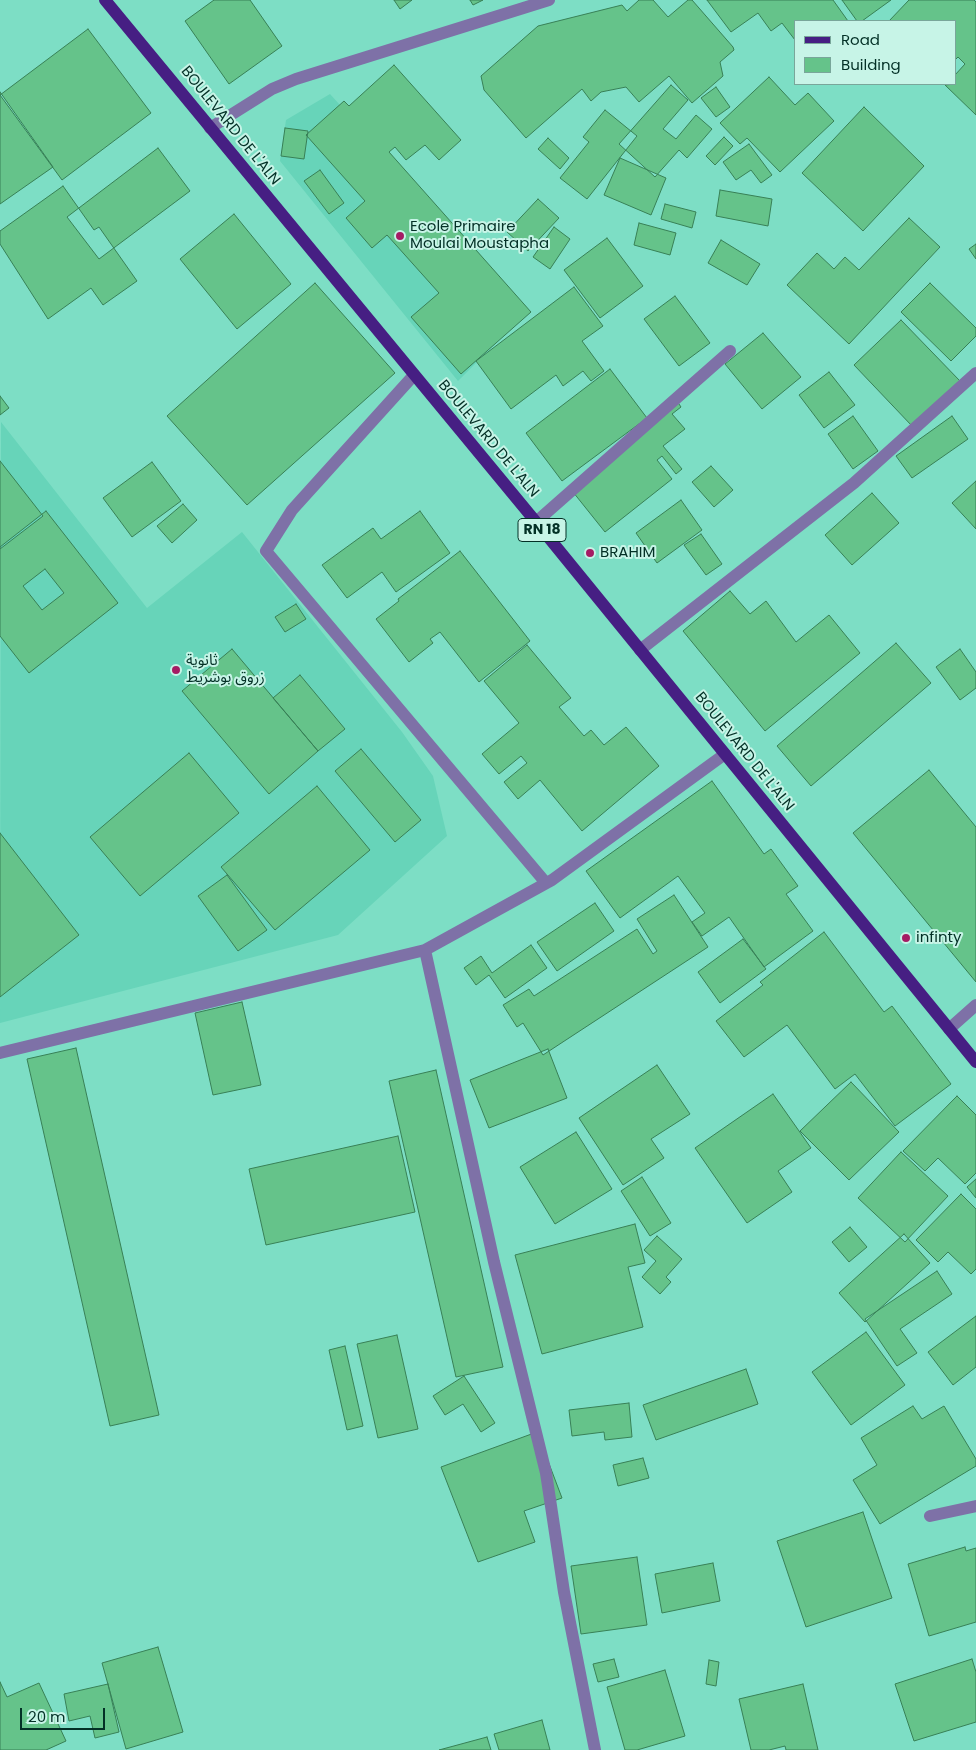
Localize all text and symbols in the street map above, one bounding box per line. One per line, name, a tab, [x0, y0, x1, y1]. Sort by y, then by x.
legend	[794, 20, 956, 85]
text: Road	[841, 29, 880, 50]
text: Building	[841, 54, 901, 75]
street label: BOULEVARD DE L'ALN	[177, 63, 283, 189]
place label: Ecole Primaire Moulai Moustapha	[410, 218, 549, 253]
marker: Ecole Primaire Moulai Moustapha	[394, 230, 406, 242]
street label: BOULEVARD DE L'ALN	[434, 377, 542, 501]
road number: RN 18	[518, 518, 566, 542]
place label: BRAHIM	[600, 544, 655, 562]
marker: BRAHIM	[584, 547, 596, 559]
place label: ثانوية زروق بوشريط	[186, 652, 265, 687]
marker: ثانوية زروق بوشريط	[170, 664, 182, 676]
street label: BOULEVARD DE L'ALN	[691, 689, 797, 815]
place label: infinty	[916, 929, 961, 947]
marker: infinty	[900, 932, 912, 944]
scale bar	[22, 1698, 108, 1730]
text: 20 m	[28, 1706, 66, 1727]

